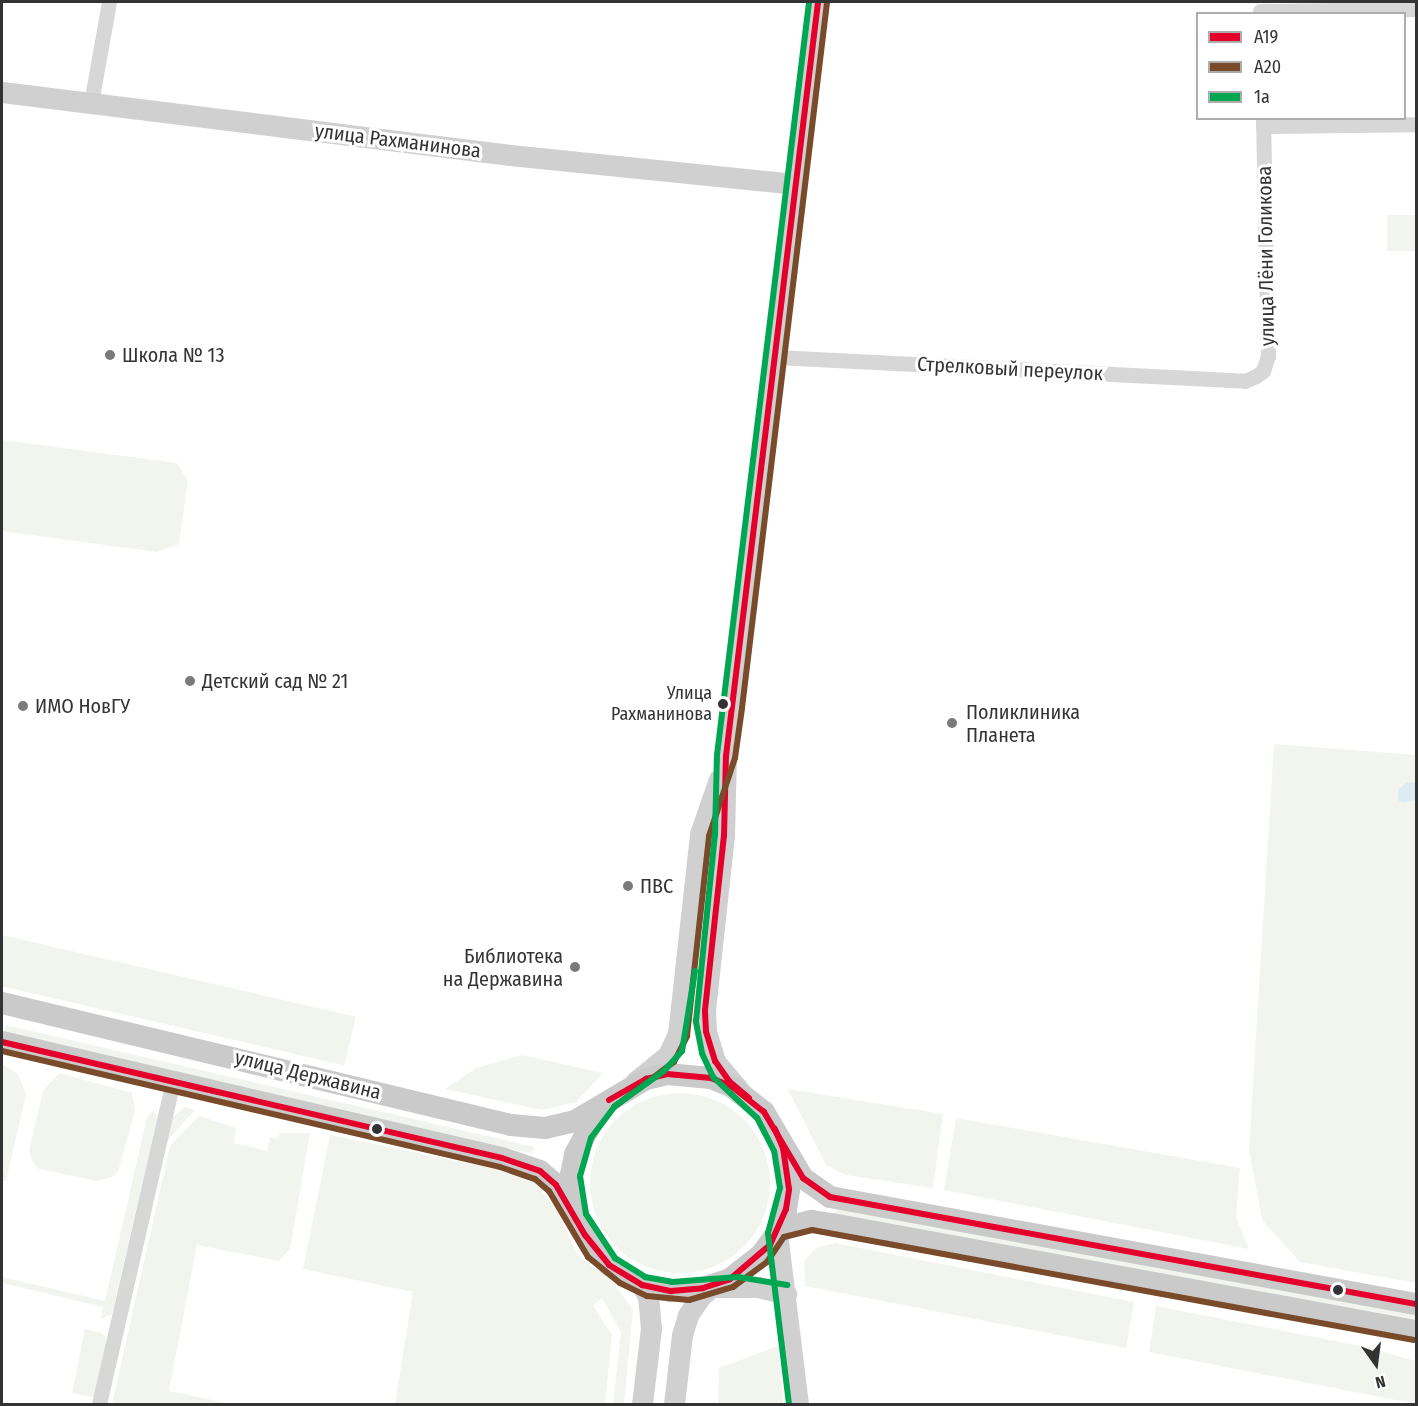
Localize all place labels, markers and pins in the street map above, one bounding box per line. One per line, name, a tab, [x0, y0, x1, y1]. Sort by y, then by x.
place label: Школа № 13	[122, 343, 224, 367]
marker: Школа № 13	[103, 348, 117, 362]
place label: Детский сад № 21	[202, 669, 348, 693]
marker: Детский сад № 21	[183, 674, 197, 688]
place label: Улица Рахманинова	[611, 683, 712, 726]
place label: ИМО НовГУ	[35, 694, 130, 718]
marker: Улица Рахманинова	[717, 698, 729, 710]
marker: ИМО НовГУ	[16, 699, 30, 713]
place label: Поликлиника Планета	[966, 700, 1080, 747]
marker: Поликлиника Планета	[943, 714, 961, 732]
place label: ПВС	[640, 874, 673, 898]
marker: ПВС	[621, 879, 635, 893]
place label: Библиотека на Державина	[443, 944, 563, 991]
marker: Библиотека на Державина	[568, 960, 582, 974]
unlabelled marker	[371, 1123, 383, 1135]
unlabelled marker	[1332, 1284, 1344, 1296]

